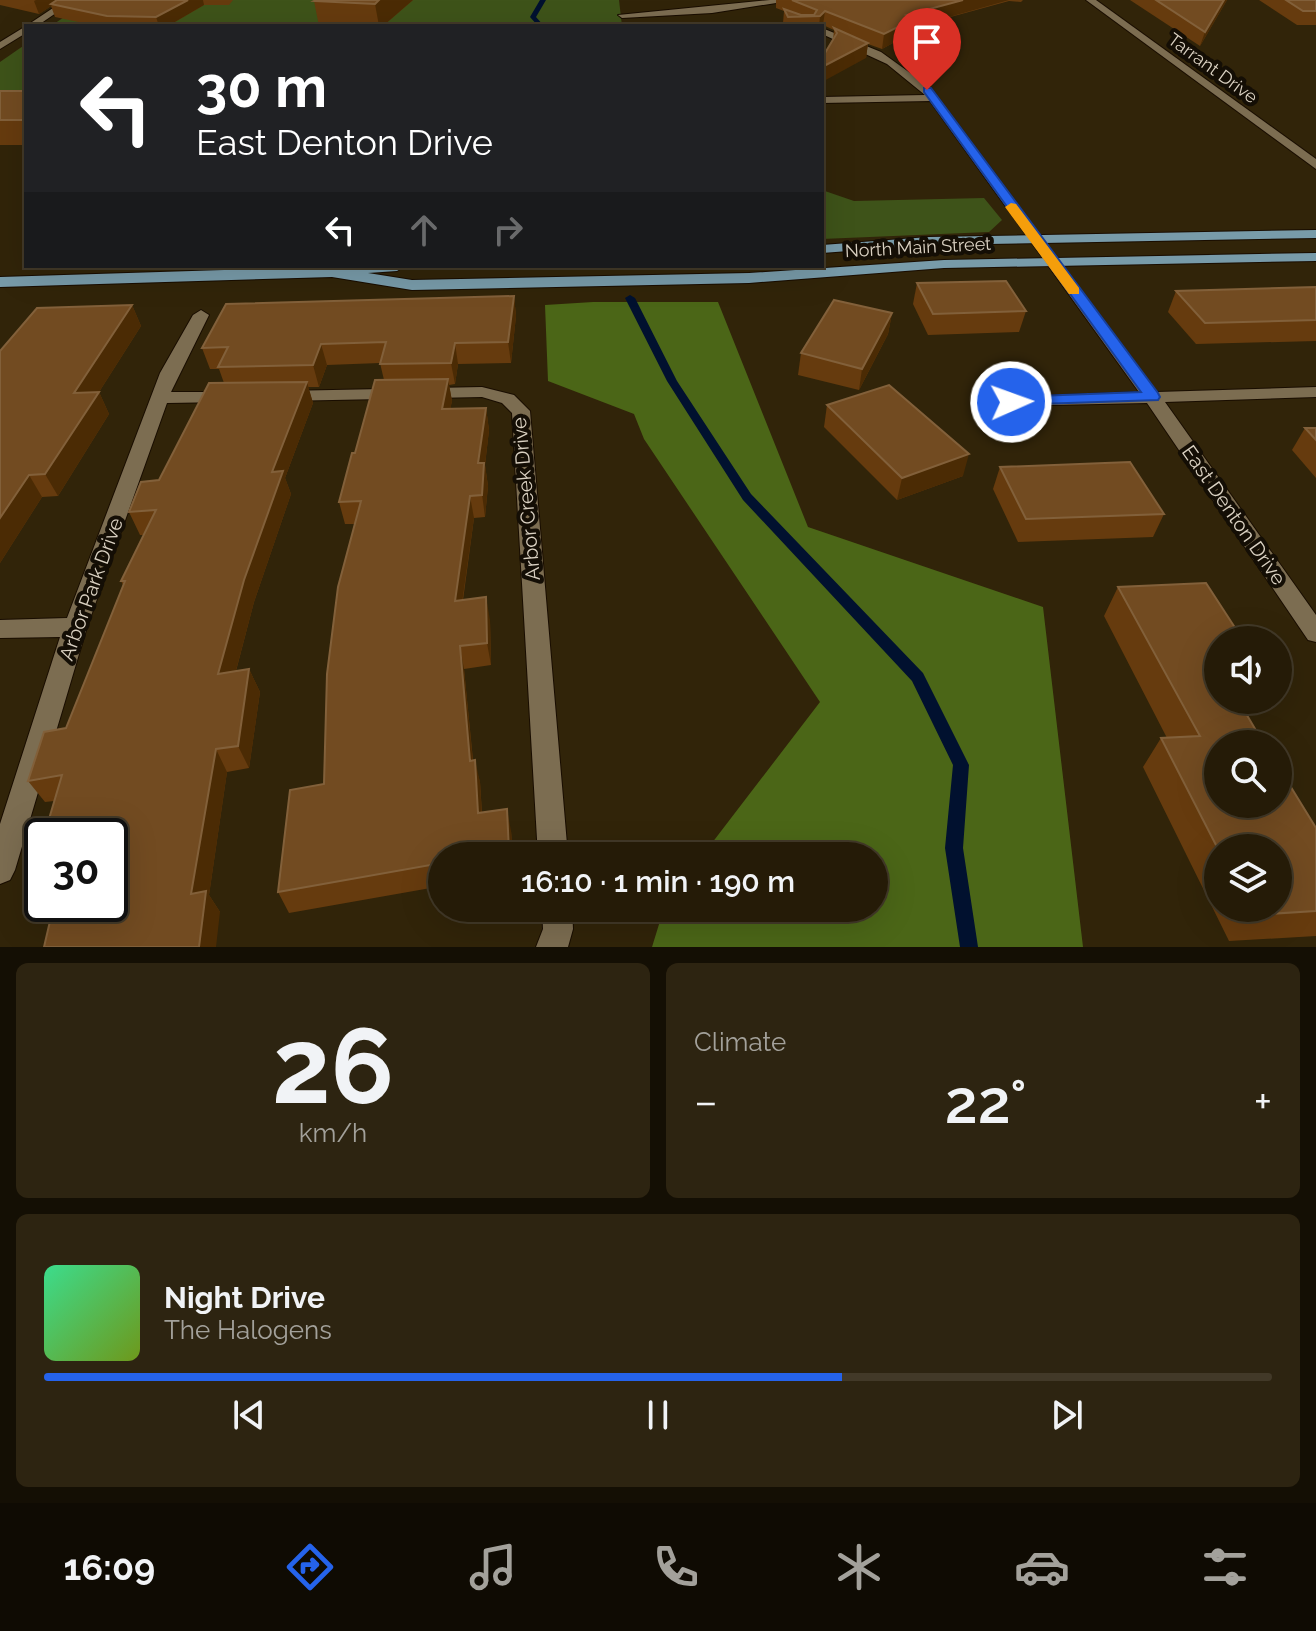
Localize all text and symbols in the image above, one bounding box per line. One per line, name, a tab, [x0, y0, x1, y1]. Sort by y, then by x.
pin	[893, 8, 961, 90]
icon: arrive	[905, 20, 949, 64]
street label: Tarrant Drive	[1164, 29, 1262, 108]
text: 30 m	[196, 54, 327, 120]
icon: left	[64, 56, 168, 160]
text: East Denton Drive	[196, 121, 493, 163]
icon: left	[318, 208, 362, 252]
icon: ahead	[402, 208, 446, 252]
icon: right	[486, 208, 530, 252]
street label: North Main Street	[844, 233, 992, 261]
position arrow	[969, 360, 1053, 444]
street label: Arbor Creek Drive	[507, 416, 545, 582]
street label: East Denton Drive	[1177, 441, 1291, 590]
street label: Arbor Park Drive	[54, 514, 128, 664]
map controls	[1204, 626, 1292, 922]
button: sound	[1204, 626, 1292, 714]
button: search	[1204, 730, 1292, 818]
speed limit sign: 30	[24, 818, 128, 922]
button: layers	[1204, 834, 1292, 922]
text: 16:10 · 1 min · 190 m	[521, 864, 795, 899]
text: 26	[272, 1005, 394, 1127]
text: Climate	[694, 1027, 786, 1057]
text: 22°	[945, 1067, 1027, 1137]
text: −	[694, 1076, 718, 1127]
text: +	[1254, 1076, 1272, 1127]
text: km/h	[299, 1118, 367, 1148]
text: Night Drive	[164, 1280, 325, 1315]
text: The Halogens	[164, 1315, 332, 1345]
icon: previous	[227, 1393, 271, 1437]
icon: pause	[636, 1393, 680, 1437]
icon: next	[1045, 1393, 1089, 1437]
icon: directions	[282, 1539, 338, 1595]
icon: music	[465, 1539, 521, 1595]
icon: phone	[648, 1539, 704, 1595]
icon: climate	[831, 1539, 887, 1595]
icon: car	[1014, 1539, 1070, 1595]
icon: filters	[1197, 1539, 1253, 1595]
text: 16:09	[63, 1546, 155, 1588]

